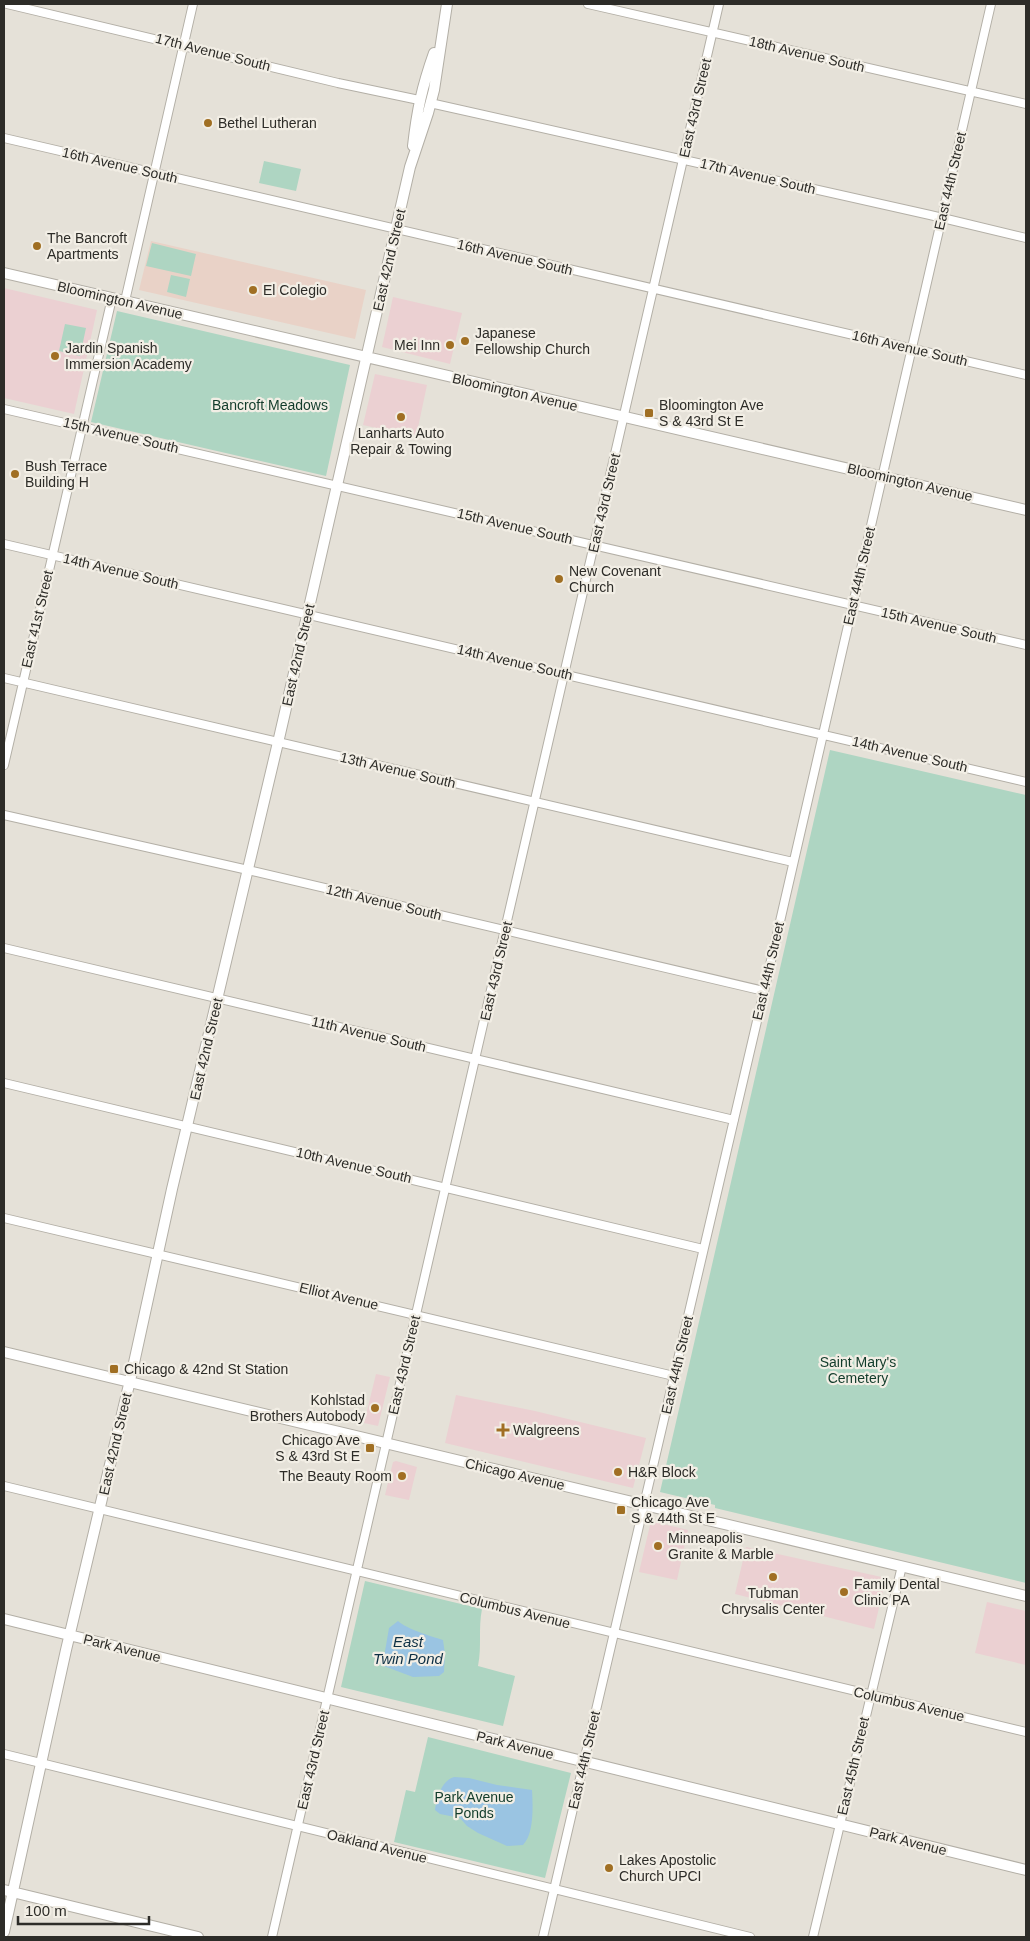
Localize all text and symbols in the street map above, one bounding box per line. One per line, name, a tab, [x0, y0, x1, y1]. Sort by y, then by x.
street label: 17th Avenue South	[154, 30, 272, 74]
street label: 18th Avenue South	[748, 33, 866, 75]
street label: East 43rd Street	[676, 57, 714, 159]
place label: Bethel Lutheran	[218, 115, 317, 131]
marker: Bethel Lutheran	[202, 117, 214, 129]
street label: East 44th Street	[931, 130, 969, 232]
street label: 16th Avenue South	[61, 144, 179, 186]
street label: 17th Avenue South	[699, 155, 817, 197]
street label: East 42nd Street	[369, 207, 409, 313]
place label: The Bancroft Apartments	[47, 230, 127, 262]
street label: 16th Avenue South	[456, 236, 574, 278]
marker: The Bancroft Apartments	[31, 240, 43, 252]
street label: Bloomington Avenue	[56, 278, 184, 322]
place label: El Colegio	[263, 282, 327, 298]
marker: El Colegio	[247, 284, 259, 296]
place label: Japanese Fellowship Church	[475, 325, 590, 357]
street label: 16th Avenue South	[851, 327, 969, 369]
marker: Japanese Fellowship Church	[459, 335, 471, 347]
place label: Mei Inn	[394, 337, 440, 353]
marker: Mei Inn	[444, 339, 456, 351]
place label: Jardin Spanish Immersion Academy	[65, 340, 192, 372]
marker: Jardin Spanish Immersion Academy	[49, 350, 61, 362]
street label: Bloomington Avenue	[451, 370, 579, 414]
park label: Bancroft Meadows	[212, 397, 328, 413]
place label: Bloomington Ave S & 43rd St E	[659, 397, 764, 429]
marker: Bloomington Ave S & 43rd St E	[643, 407, 655, 419]
marker: Lanharts Auto Repair & Towing	[395, 411, 407, 423]
street label: 15th Avenue South	[62, 414, 180, 456]
place label: Lanharts Auto Repair & Towing	[350, 425, 452, 457]
street label: East 43rd Street	[585, 452, 623, 554]
place label: Bush Terrace Building H	[25, 458, 107, 490]
street label: Bloomington Avenue	[846, 460, 974, 504]
marker: Bush Terrace Building H	[9, 468, 21, 480]
street label: 15th Avenue South	[456, 505, 574, 547]
street label: East 44th Street	[840, 525, 878, 627]
street label: 14th Avenue South	[62, 550, 180, 592]
place label: New Covenant Church	[569, 563, 661, 595]
street label: East 41st Street	[18, 569, 56, 669]
marker: New Covenant Church	[553, 573, 565, 585]
street label: East 42nd Street	[278, 602, 318, 708]
street label: 15th Avenue South	[880, 604, 998, 646]
street label: 14th Avenue South	[456, 641, 574, 683]
street label: 14th Avenue South	[851, 733, 969, 775]
street label: 13th Avenue South	[339, 749, 457, 791]
street label: 12th Avenue South	[325, 881, 443, 923]
street label: East 43rd Street	[477, 920, 515, 1022]
street label: East 44th Street	[749, 920, 787, 1022]
street label: East 42nd Street	[186, 996, 226, 1102]
street label: 11th Avenue South	[310, 1013, 428, 1055]
street label: 10th Avenue South	[295, 1144, 413, 1186]
street label: Elliot Avenue	[298, 1279, 380, 1313]
street label: East 43rd Street	[385, 1314, 423, 1416]
street label: East 44th Street	[658, 1314, 696, 1416]
park label: Saint Mary's Cemetery	[820, 1354, 896, 1386]
place label: Chicago & 42nd St Station	[124, 1361, 288, 1377]
marker: Chicago & 42nd St Station	[108, 1363, 120, 1375]
street label: East 42nd Street	[95, 1391, 135, 1497]
place label: Kohlstad Brothers Autobody	[250, 1392, 365, 1424]
marker: Kohlstad Brothers Autobody	[369, 1402, 381, 1414]
place label: Walgreens	[513, 1422, 579, 1438]
marker: Walgreens	[497, 1424, 509, 1436]
place label: Chicago Ave S & 43rd St E	[275, 1432, 360, 1464]
marker: Chicago Ave S & 43rd St E	[364, 1442, 376, 1454]
street label: Chicago Avenue	[464, 1455, 567, 1493]
place label: H&R Block	[628, 1464, 697, 1480]
marker: H&R Block	[612, 1466, 624, 1478]
place label: The Beauty Room	[279, 1468, 392, 1484]
marker: The Beauty Room	[396, 1470, 408, 1482]
place label: Chicago Ave S & 44th St E	[631, 1494, 715, 1526]
marker: Chicago Ave S & 44th St E	[615, 1504, 627, 1516]
place label: Minneapolis Granite & Marble	[668, 1530, 774, 1562]
marker: Minneapolis Granite & Marble	[652, 1540, 664, 1552]
marker: Tubman Chrysalis Center	[767, 1571, 779, 1583]
place label: Family Dental Clinic PA	[854, 1576, 940, 1608]
place label: Tubman Chrysalis Center	[721, 1585, 825, 1617]
marker: Family Dental Clinic PA	[838, 1586, 850, 1598]
street label: Columbus Avenue	[458, 1589, 572, 1632]
street label: Park Avenue	[82, 1631, 163, 1665]
water label: East Twin Pond	[373, 1633, 444, 1667]
street label: Columbus Avenue	[852, 1683, 966, 1725]
street label: East 43rd Street	[294, 1709, 332, 1811]
street label: East 44th Street	[565, 1709, 603, 1811]
street label: East 45th Street	[834, 1715, 872, 1817]
street label: Park Avenue	[475, 1728, 556, 1762]
park label: Park Avenue Ponds	[434, 1789, 514, 1821]
street label: Park Avenue	[868, 1824, 949, 1858]
street label: Oakland Avenue	[325, 1826, 429, 1866]
place label: Lakes Apostolic Church UPCI	[619, 1852, 716, 1884]
marker: Lakes Apostolic Church UPCI	[603, 1862, 615, 1874]
scale bar	[18, 1894, 149, 1926]
text: 100 m	[25, 1902, 67, 1919]

